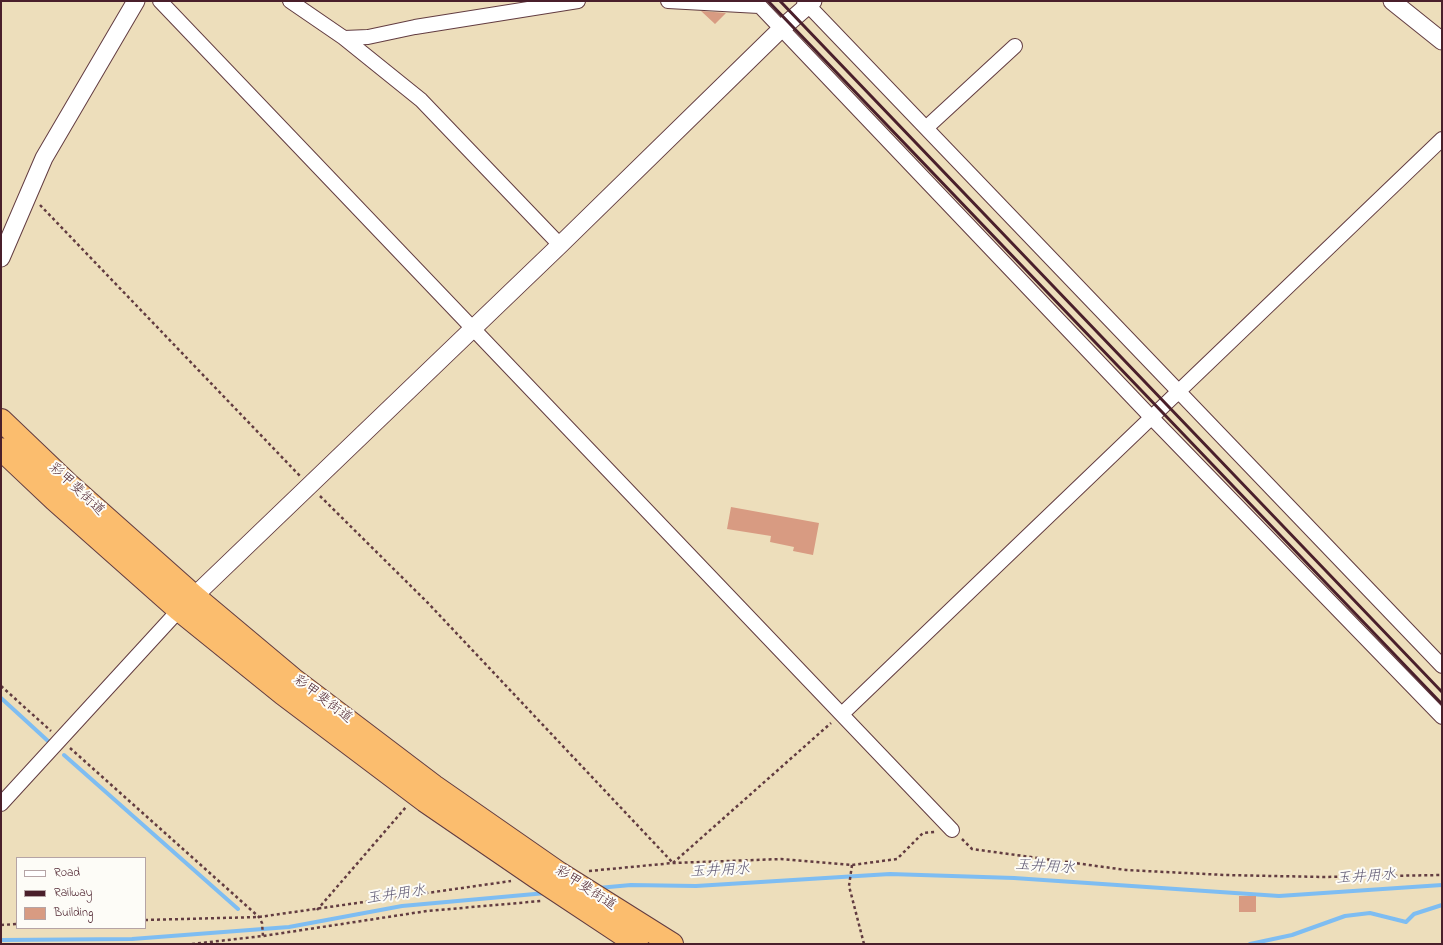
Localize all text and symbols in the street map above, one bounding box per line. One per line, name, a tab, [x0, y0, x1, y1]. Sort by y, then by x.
street label: 彩甲斐街道	[45, 460, 107, 520]
street label: 彩甲斐街道	[289, 672, 355, 728]
legend	[16, 857, 146, 929]
water label: 玉井用水	[1014, 857, 1076, 879]
water label: 玉井用水	[690, 861, 750, 883]
street label: 彩甲斐街道	[551, 863, 619, 915]
text: Road	[54, 864, 80, 882]
water label: 玉井用水	[1335, 867, 1397, 889]
water label: 玉井用水	[365, 883, 427, 909]
text: Railway	[54, 884, 92, 902]
text: Building	[54, 904, 93, 922]

